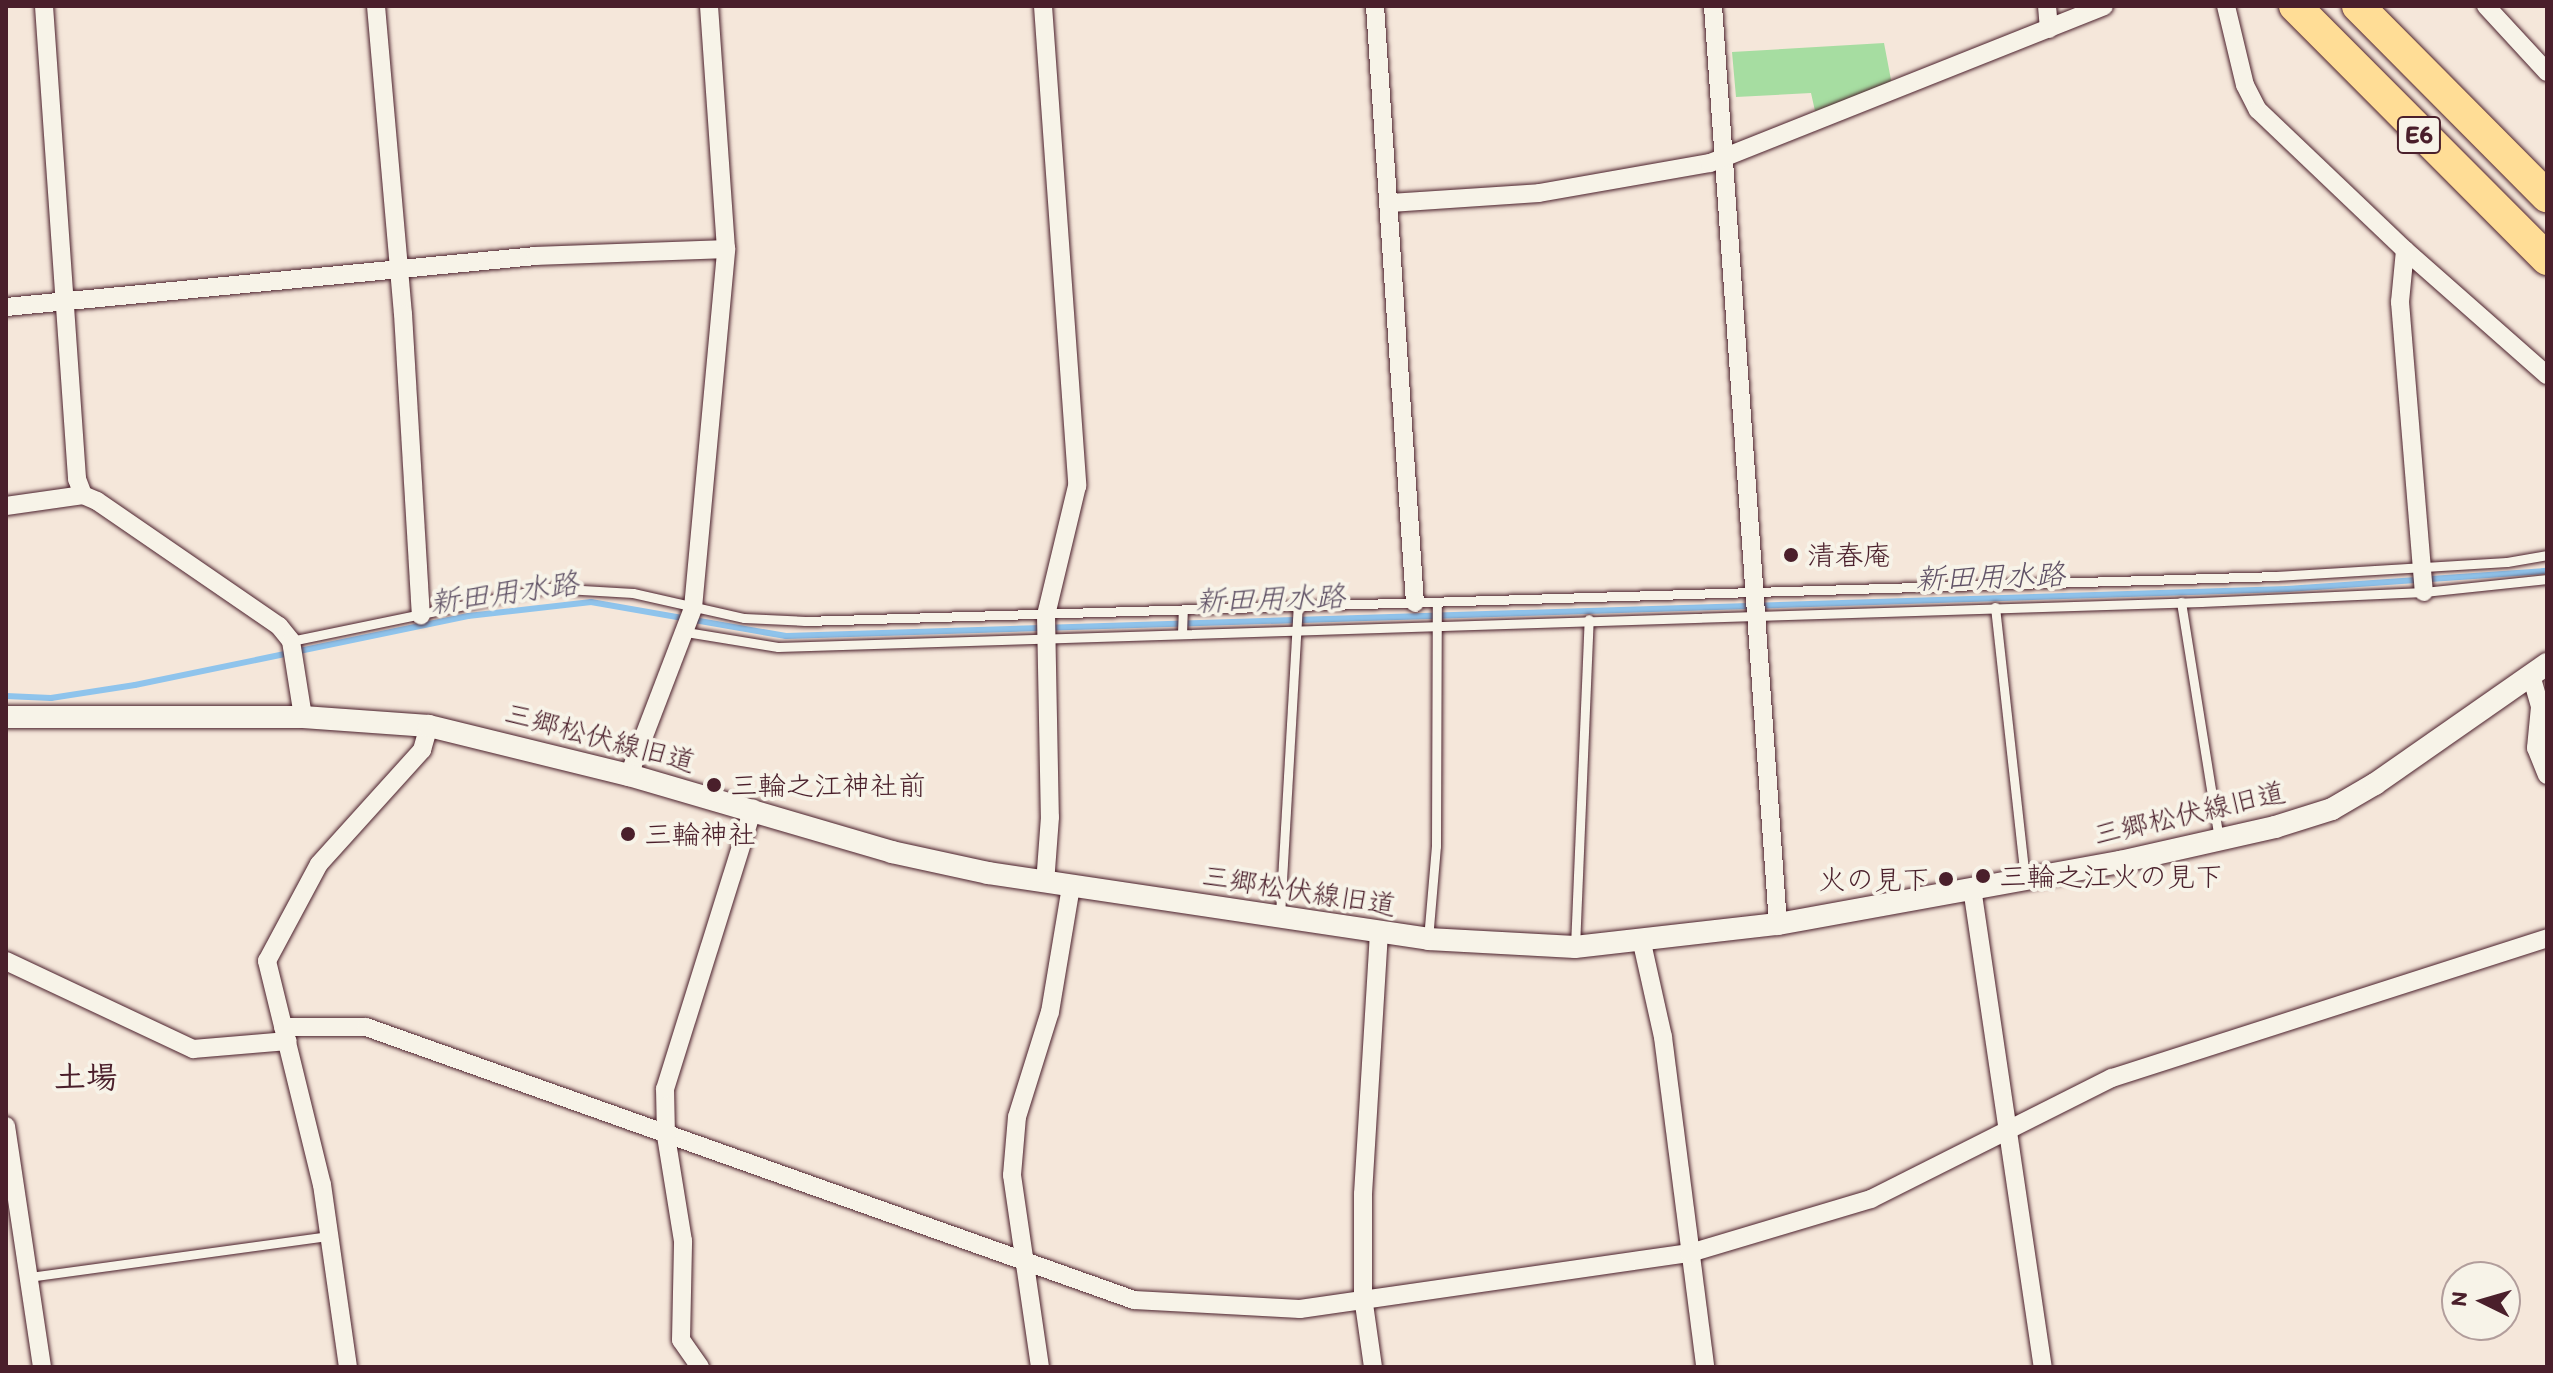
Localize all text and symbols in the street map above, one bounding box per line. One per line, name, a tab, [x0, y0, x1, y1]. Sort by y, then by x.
road number: E6	[2395, 113, 2443, 157]
place label: 清春庵	[1807, 538, 1891, 572]
marker: 清春庵	[1782, 546, 1800, 564]
water label: 新田用水路	[1914, 556, 2066, 598]
water label: 新田用水路	[427, 565, 581, 621]
water label: 新田用水路	[1194, 578, 1346, 620]
street label: 三郷松伏線旧道	[501, 695, 699, 779]
place label: 三輪之江神社前	[730, 768, 926, 802]
street label: 三郷松伏線旧道	[2090, 775, 2288, 851]
marker: 三輪之江神社前	[705, 776, 723, 794]
place label: 三輪神社	[644, 817, 756, 851]
marker: 三輪神社	[619, 825, 637, 843]
street label: 三郷松伏線旧道	[1200, 858, 1398, 922]
place label: 三輪之江火の見下	[1999, 859, 2223, 893]
place label: 火の見下	[1818, 862, 1930, 896]
marker: 三輪之江火の見下	[1974, 867, 1992, 885]
marker: 火の見下	[1937, 870, 1955, 888]
district label: 土場	[54, 1058, 118, 1096]
north arrow	[2441, 1261, 2521, 1341]
text: N	[2444, 1290, 2473, 1308]

